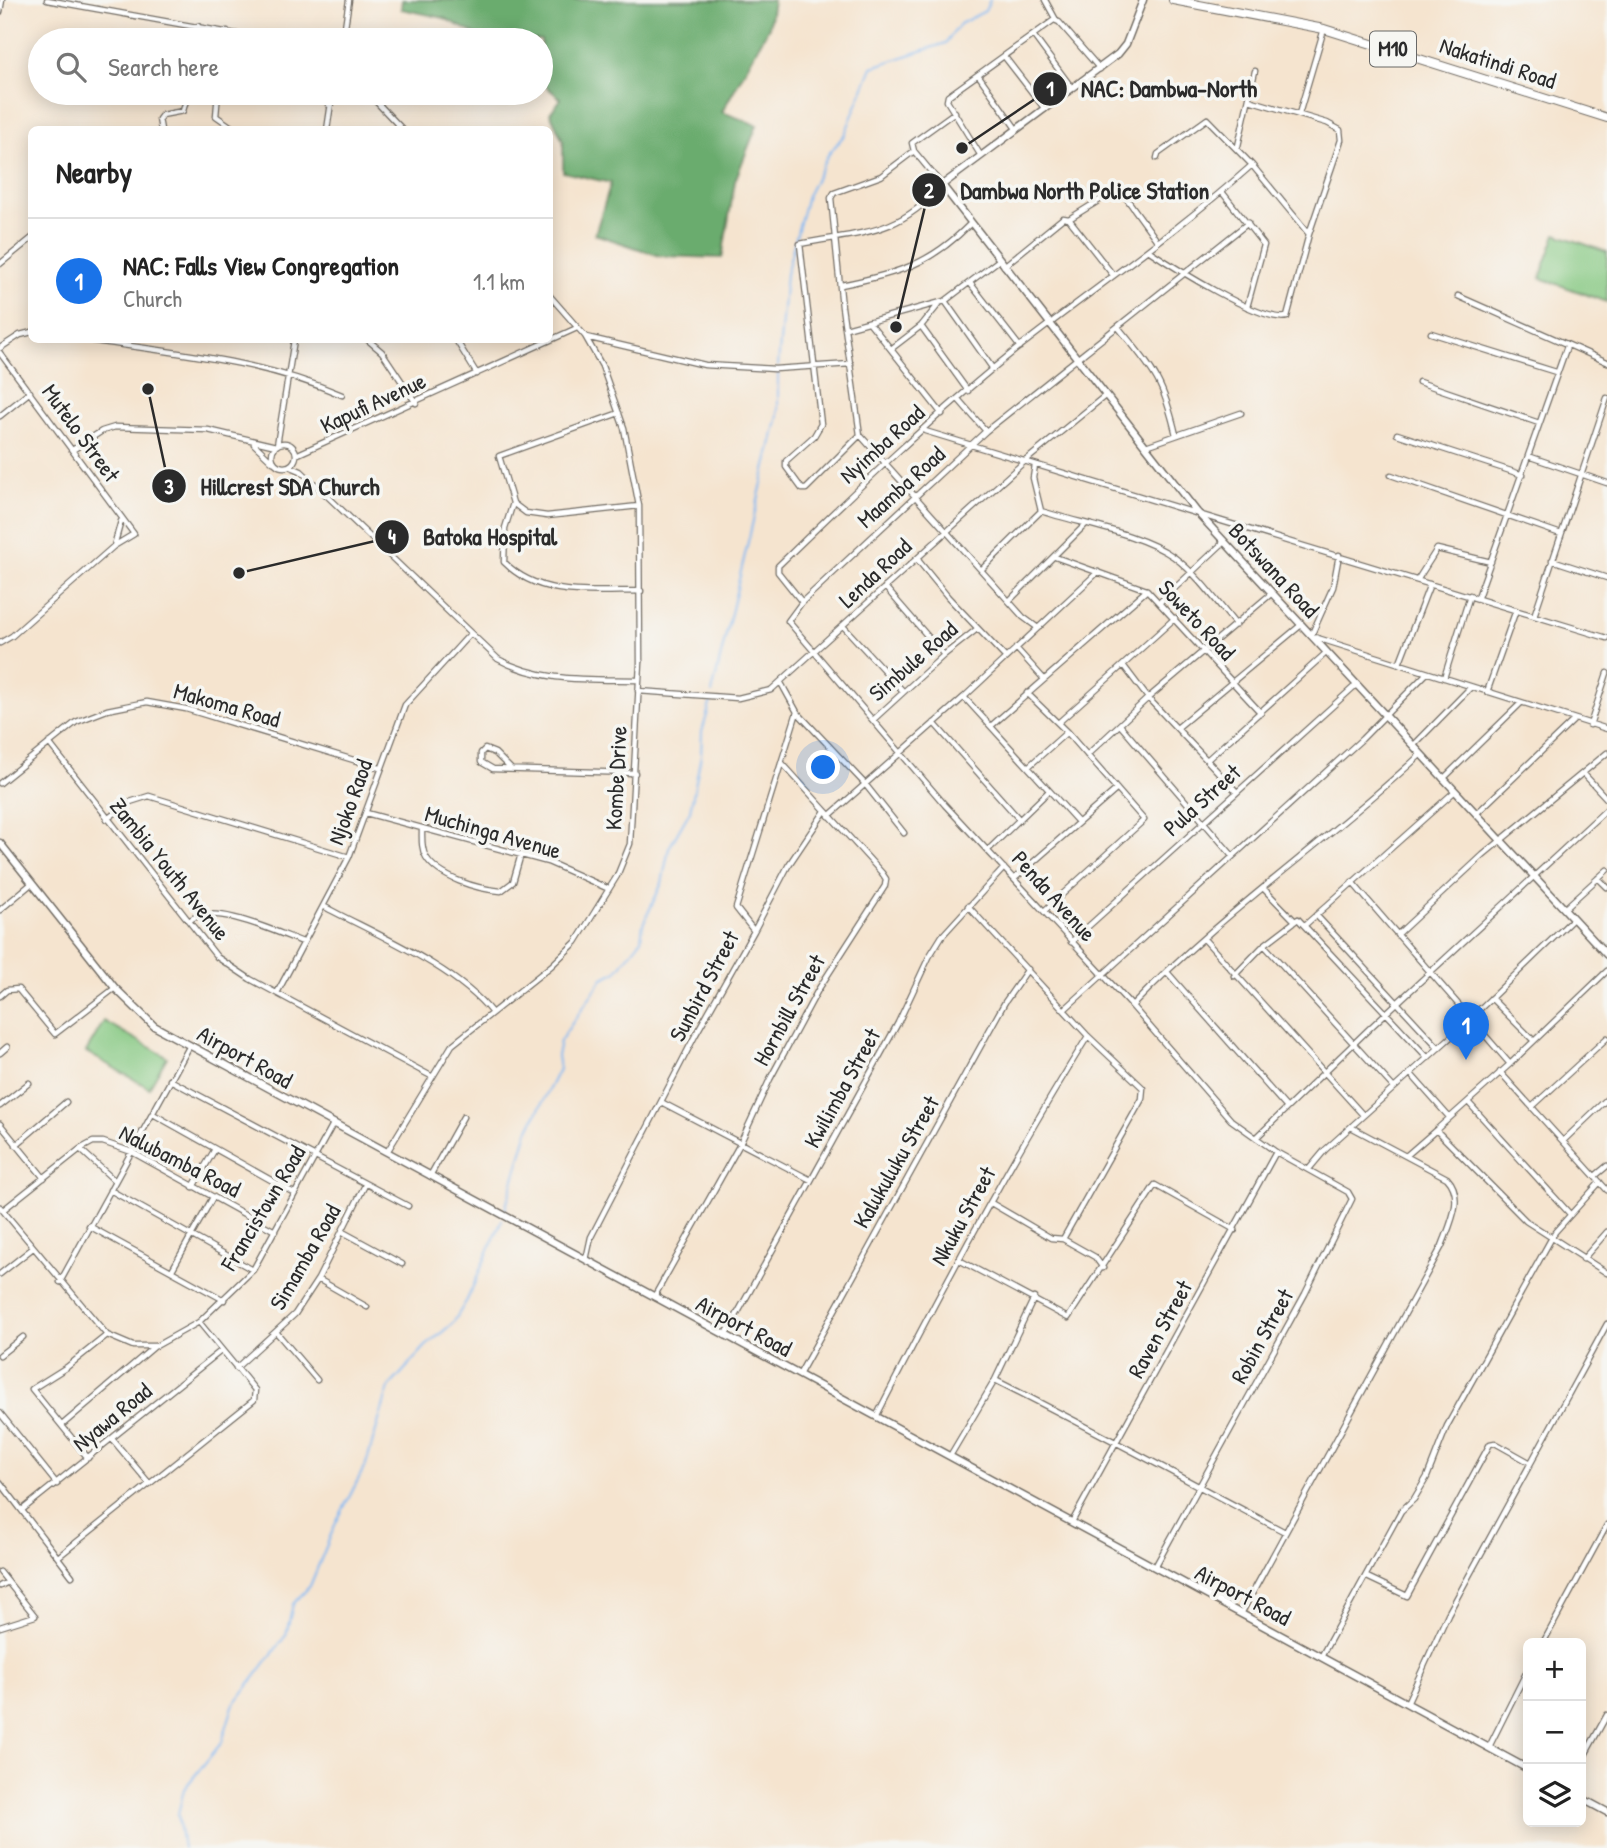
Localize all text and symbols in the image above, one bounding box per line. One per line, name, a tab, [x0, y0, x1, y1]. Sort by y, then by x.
search box	[28, 28, 553, 105]
street label: Nakatindi Road	[1436, 29, 1560, 96]
road number: M10	[1370, 32, 1416, 66]
icon: search	[52, 48, 90, 86]
text: Search here	[108, 49, 219, 84]
callout: NAC: Dambwa-North	[1032, 66, 1271, 111]
text: NAC: Dambwa-North	[1081, 72, 1257, 104]
text: 1	[1046, 74, 1054, 103]
text: Nearby	[56, 152, 132, 192]
callout: Dambwa North Police Station	[911, 168, 1223, 213]
text: Dambwa North Police Station	[961, 174, 1210, 206]
text: 2	[924, 176, 934, 205]
text: NAC: Falls View Congregation	[123, 248, 399, 283]
text: 1	[75, 266, 83, 297]
text: 1.1 km	[473, 266, 525, 297]
text: Church	[123, 283, 182, 314]
street label: Kapufi Avenue	[315, 365, 431, 440]
street label: Mutelo Street	[35, 377, 128, 489]
street label: Nyimba Road	[833, 397, 931, 490]
street label: Maamba Road	[850, 439, 951, 535]
callout: Hillcrest SDA Church	[151, 464, 393, 509]
text: Hillcrest SDA Church	[200, 470, 380, 502]
text: 3	[164, 472, 174, 501]
callout: Batoka Hospital	[374, 514, 571, 559]
street label: Botswana Road	[1222, 515, 1327, 624]
text: Batoka Hospital	[423, 520, 558, 553]
text: 4	[388, 522, 396, 551]
street label: Lenda Road	[832, 531, 918, 614]
street label: Soweto Road	[1152, 573, 1243, 667]
street label: Simbule Road	[862, 613, 964, 708]
street label: Makoma Road	[170, 675, 284, 734]
street label: Kombe Drive	[597, 725, 634, 831]
your location	[806, 750, 840, 784]
street label: Njoko Raod	[320, 755, 379, 849]
street label: Pula Street	[1156, 756, 1248, 843]
street label: Zambia Youth Avenue	[103, 791, 238, 946]
street label: Muchinga Avenue	[422, 797, 565, 866]
street label: Penda Avenue	[1005, 844, 1103, 948]
street label: Sunbird Street	[661, 924, 746, 1047]
street label: Hornbill Street	[745, 948, 832, 1071]
pin: 1	[1443, 1002, 1489, 1060]
street label: Airport Road	[192, 1018, 298, 1095]
street label: Kwilimba Street	[796, 1022, 888, 1153]
street label: Kalukuluku Street	[845, 1089, 947, 1234]
street label: Nalubamba Road	[114, 1117, 246, 1204]
street label: Francistown Road	[212, 1139, 312, 1277]
street label: Nkuku Street	[923, 1160, 1003, 1271]
street label: Simamba Road	[262, 1198, 347, 1315]
street label: Raven Street	[1120, 1273, 1200, 1383]
street label: Robin Street	[1223, 1282, 1301, 1389]
street label: Airport Road	[691, 1287, 797, 1364]
street label: Nyawa Road	[66, 1375, 158, 1458]
street label: Airport Road	[1190, 1556, 1296, 1633]
map controls	[1523, 1638, 1586, 1827]
button: +	[1523, 1638, 1586, 1701]
button: −	[1523, 1701, 1586, 1764]
button: layers	[1523, 1764, 1586, 1827]

